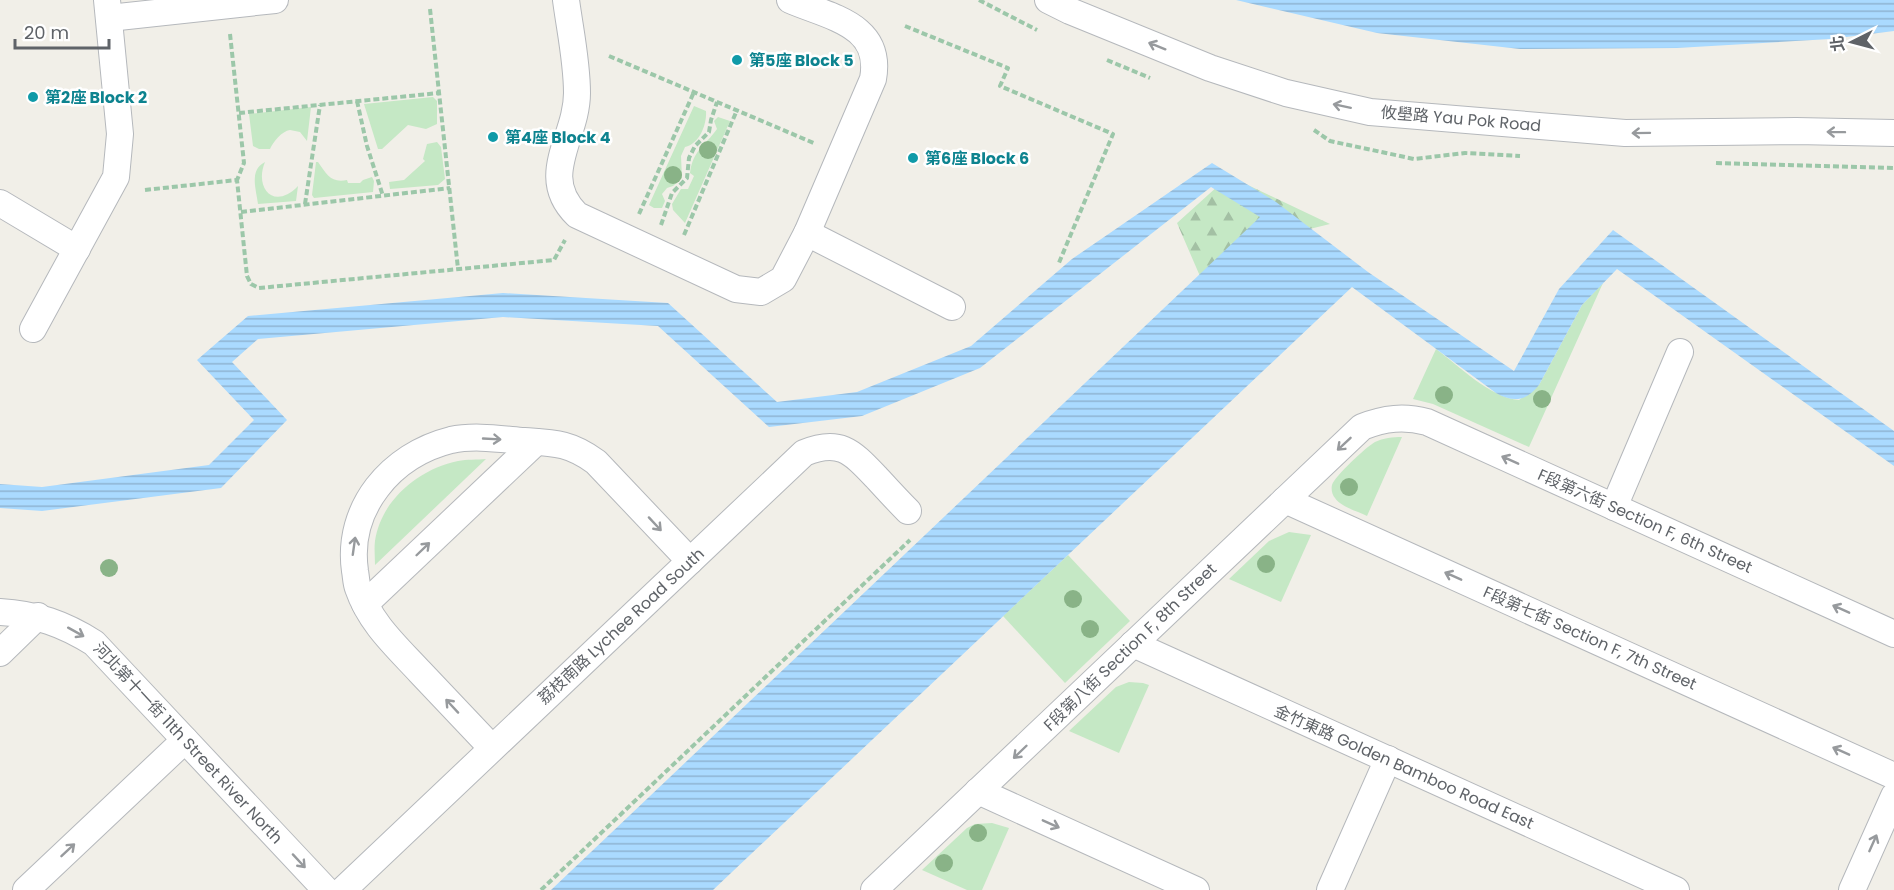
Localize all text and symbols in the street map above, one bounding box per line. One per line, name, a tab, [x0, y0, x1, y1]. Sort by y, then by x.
scale bar	[15, 12, 110, 50]
north arrow	[1822, 12, 1882, 72]
text: 20 m	[24, 20, 69, 45]
text: 北	[1825, 34, 1850, 53]
one-way arrow	[1148, 40, 1166, 51]
place label: 第5座 Block 5	[749, 49, 854, 72]
marker: 第5座 Block 5	[730, 53, 744, 67]
place label: 第2座 Block 2	[45, 86, 147, 109]
marker: 第2座 Block 2	[26, 90, 40, 104]
one-way arrow	[1333, 99, 1352, 111]
street label: 攸壆路 Yau Pok Road	[1380, 101, 1542, 137]
place label: 第4座 Block 4	[505, 126, 611, 149]
one-way arrow	[1826, 126, 1846, 138]
one-way arrow	[1631, 127, 1651, 139]
marker: 第4座 Block 4	[486, 130, 500, 144]
place label: 第6座 Block 6	[925, 147, 1029, 170]
marker: 第6座 Block 6	[906, 151, 920, 165]
one-way arrow	[482, 433, 502, 444]
one-way arrow	[1336, 437, 1351, 451]
one-way arrow	[1501, 453, 1519, 464]
street label: F段第六街 Section F, 6th Street	[1534, 463, 1756, 579]
one-way arrow	[648, 516, 662, 531]
one-way arrow	[349, 536, 360, 556]
one-way arrow	[415, 542, 430, 557]
street label: 荔枝南路 Lychee Road South	[533, 543, 709, 709]
street label: F段第八街 Section F, 8th Street	[1038, 558, 1222, 736]
one-way arrow	[1444, 569, 1462, 581]
street label: F段第七街 Section F, 7th Street	[1480, 580, 1700, 696]
one-way arrow	[1832, 603, 1850, 615]
one-way arrow	[67, 626, 84, 638]
street label: 河北第十一街 11th Street River North	[88, 637, 288, 849]
one-way arrow	[445, 698, 459, 713]
street label: 金竹東路 Golden Bamboo Road East	[1271, 699, 1538, 835]
one-way arrow	[1012, 745, 1027, 759]
one-way arrow	[1832, 745, 1850, 757]
one-way arrow	[1041, 819, 1059, 830]
one-way arrow	[1868, 835, 1879, 853]
one-way arrow	[61, 843, 76, 857]
one-way arrow	[292, 854, 307, 869]

